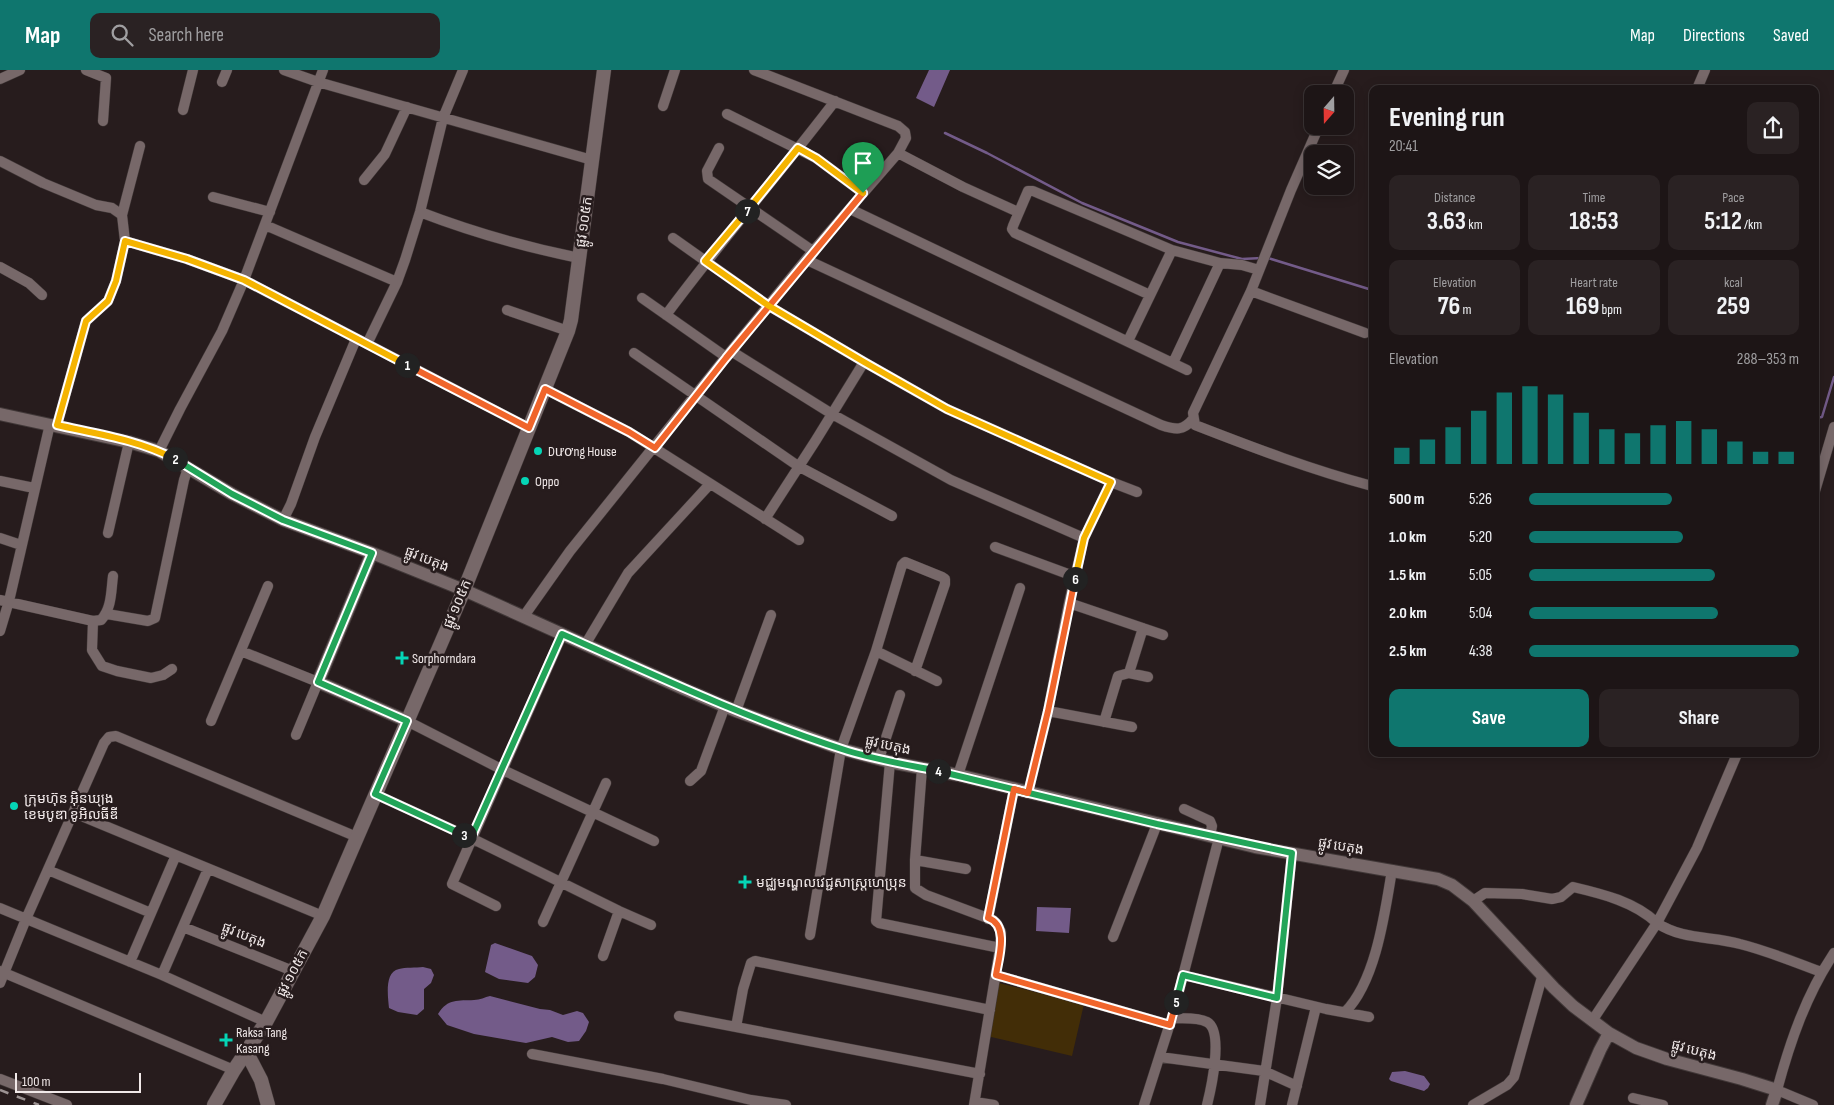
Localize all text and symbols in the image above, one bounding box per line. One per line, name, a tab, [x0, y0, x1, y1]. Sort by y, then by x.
search box	[90, 13, 440, 58]
text: Map	[25, 21, 60, 50]
icon: search	[108, 21, 136, 49]
text: Search here	[148, 24, 224, 47]
text: Map	[1630, 25, 1655, 46]
text: Directions	[1683, 25, 1745, 46]
text: Saved	[1773, 25, 1809, 46]
north arrow	[1304, 85, 1354, 135]
map controls	[1304, 85, 1354, 195]
text: Evening run	[1389, 101, 1505, 134]
button: share	[1747, 102, 1799, 154]
text: 20:41	[1389, 137, 1418, 156]
pin	[842, 142, 884, 193]
button: layers	[1304, 145, 1354, 195]
icon: arrive	[849, 149, 877, 177]
text: Distance	[1434, 189, 1475, 206]
text: Time	[1583, 189, 1605, 206]
text: Pace	[1722, 189, 1744, 206]
street label: ផ្លូវ ១០៥ក	[572, 195, 599, 249]
pin: 7	[734, 198, 760, 224]
text: 7	[744, 203, 751, 220]
text: 3.63	[1427, 206, 1466, 237]
text: 18:53	[1569, 206, 1619, 237]
text: 5:12	[1704, 206, 1742, 237]
text: km	[1466, 216, 1483, 233]
text: /km	[1742, 216, 1762, 233]
text: Elevation	[1433, 274, 1476, 291]
text: Heart rate	[1570, 274, 1618, 291]
text: kcal	[1724, 274, 1743, 291]
text: 76	[1438, 291, 1460, 322]
text: 169	[1566, 291, 1599, 322]
text: 259	[1716, 291, 1750, 322]
text: m	[1460, 301, 1472, 318]
text: bpm	[1599, 301, 1622, 318]
text: Elevation	[1389, 350, 1438, 369]
text: 288–353 m	[1737, 350, 1799, 369]
pin: 1	[394, 352, 420, 378]
text: 1	[405, 357, 410, 374]
place label: Dương House	[548, 443, 617, 460]
marker: Dương House	[532, 445, 544, 457]
pin: 2	[162, 446, 188, 472]
text: 2	[172, 451, 179, 468]
place label: Oppo	[535, 473, 559, 490]
marker: Oppo	[519, 475, 531, 487]
text: 500 m	[1389, 490, 1424, 509]
text: 5:26	[1469, 490, 1492, 509]
text: 1.0 km	[1389, 528, 1426, 547]
text: 5:20	[1469, 528, 1492, 547]
street label: ផ្លូវ បេតុង	[401, 542, 452, 578]
pin: 6	[1062, 566, 1088, 592]
text: 1.5 km	[1389, 566, 1426, 585]
text: 5:05	[1469, 566, 1492, 585]
text: 6	[1072, 571, 1079, 588]
street label: ផ្លូវ ១០៥ក	[439, 577, 478, 632]
text: 2.0 km	[1389, 604, 1427, 623]
text: 5:04	[1469, 604, 1492, 623]
text: 2.5 km	[1389, 642, 1427, 661]
text: 4:38	[1469, 642, 1492, 661]
place label: Sorphorndara	[412, 650, 476, 667]
marker: Sorphorndara	[396, 652, 408, 664]
button: Save	[1389, 689, 1589, 747]
button: Share	[1599, 689, 1799, 747]
street label: ផ្លូវ បេតុង	[863, 732, 913, 762]
pin: 4	[926, 758, 950, 784]
text: 4	[935, 763, 942, 780]
place label: ក្រុមហ៊ុន អ៊ិនឃ្យុង ខេមបូឌា ខូអិលធីឌី	[24, 790, 118, 823]
marker: ក្រុមហ៊ុន អ៊ិនឃ្យុង ខេមបូឌា ខូអិលធីឌី	[8, 800, 20, 812]
pin: 3	[452, 822, 476, 848]
text: 3	[461, 827, 468, 844]
street label: ផ្លូវ បេតុង	[1316, 834, 1365, 861]
place label: មជ្ឈមណ្ឌលវេជ្ជសាស្ត្រហេប្រុន	[756, 874, 907, 891]
marker: មជ្ឈមណ្ឌលវេជ្ជសាស្ត្រហេប្រុន	[738, 875, 752, 889]
street label: ផ្លូវ បេតុង	[218, 918, 269, 954]
street label: ផ្លូវ ១០៥ក	[272, 946, 314, 1001]
pin: 5	[1164, 990, 1188, 1014]
text: 5	[1173, 994, 1180, 1011]
place label: Raksa Tang Kasang	[236, 1024, 288, 1057]
marker: Raksa Tang Kasang	[220, 1034, 232, 1046]
street label: ផ្លូវ បេតុង	[1669, 1036, 1719, 1067]
scale bar	[15, 1070, 141, 1093]
text: 100 m	[22, 1073, 51, 1090]

